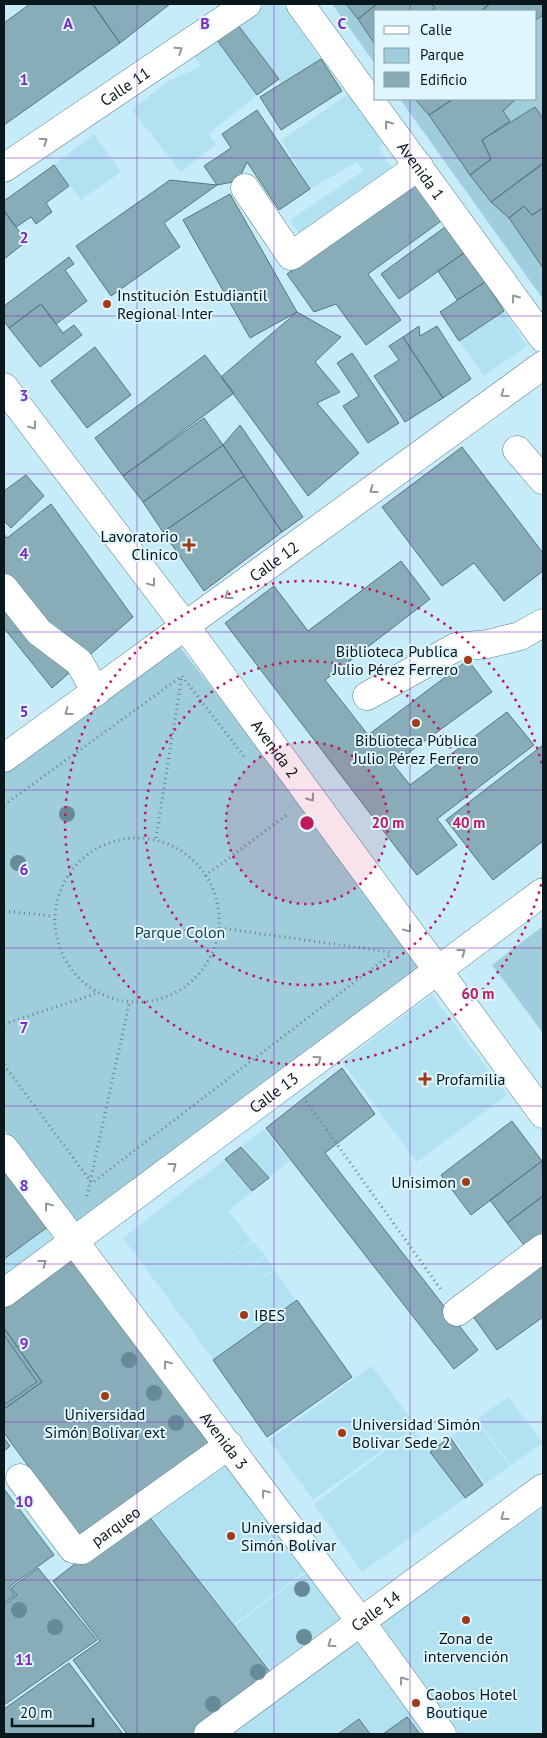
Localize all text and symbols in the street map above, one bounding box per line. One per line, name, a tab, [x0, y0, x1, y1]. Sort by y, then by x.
legend	[374, 10, 537, 100]
text: A	[63, 13, 73, 33]
text: B	[200, 13, 210, 33]
text: C	[338, 13, 347, 33]
text: Calle	[420, 20, 452, 39]
text: Parque	[420, 45, 464, 64]
one-way arrow	[173, 47, 183, 56]
street label: Calle 11	[96, 62, 154, 110]
text: 1	[19, 69, 29, 89]
text: Edificio	[420, 70, 467, 89]
one-way arrow	[385, 120, 394, 130]
one-way arrow	[38, 138, 48, 147]
street label: Avenida 1	[393, 138, 449, 204]
text: 2	[19, 227, 29, 247]
place label: Institución Estudiantil Regional Inter	[117, 285, 268, 323]
one-way arrow	[512, 295, 520, 304]
marker: Institución Estudiantil Regional Inter	[101, 298, 113, 310]
text: 3	[19, 385, 29, 405]
one-way arrow	[500, 388, 510, 397]
one-way arrow	[27, 420, 36, 430]
one-way arrow	[369, 484, 379, 493]
place label: Lavoratorio Clinico	[100, 526, 178, 564]
street label: Calle 12	[245, 537, 302, 586]
marker: Lavoratorio Clinico	[182, 538, 196, 552]
text: 4	[19, 543, 29, 563]
one-way arrow	[147, 577, 155, 586]
one-way arrow	[224, 590, 234, 599]
place label: Biblioteca Publica Julio Pérez Ferrero	[332, 641, 458, 679]
marker: Biblioteca Publica Julio Pérez Ferrero	[462, 654, 474, 666]
text: 5	[19, 701, 29, 721]
one-way arrow	[64, 706, 74, 715]
street label: Avenida 2	[247, 716, 303, 782]
marker: Biblioteca Pública Julio Pérez Ferrero	[410, 717, 422, 729]
place label: Biblioteca Pública Julio Pérez Ferrero	[352, 730, 479, 768]
one-way arrow	[306, 792, 314, 801]
text: 20 m	[372, 813, 404, 832]
text: 40 m	[453, 813, 485, 832]
centre of rings	[298, 814, 316, 832]
text: 6	[19, 859, 29, 879]
park label: Parque Colon	[135, 922, 225, 942]
one-way arrow	[402, 923, 410, 932]
one-way arrow	[456, 949, 466, 958]
text: 60 m	[462, 984, 494, 1003]
text: 7	[19, 1017, 29, 1037]
one-way arrow	[312, 1056, 322, 1065]
street label: Calle 13	[245, 1068, 302, 1117]
place label: Profamilia	[436, 1069, 505, 1089]
marker: Profamilia	[418, 1072, 432, 1086]
one-way arrow	[167, 1163, 177, 1172]
place label: Unisimon	[391, 1172, 456, 1192]
text: 8	[19, 1175, 29, 1195]
marker: Unisimon	[460, 1176, 472, 1188]
one-way arrow	[45, 1203, 53, 1212]
one-way arrow	[37, 1260, 47, 1269]
place label: IBES	[254, 1305, 285, 1325]
marker: IBES	[238, 1309, 250, 1321]
text: 9	[19, 1333, 29, 1353]
one-way arrow	[164, 1360, 173, 1370]
marker: Universidad Simón Bolívar ext	[99, 1390, 111, 1402]
place label: Universidad Simón Bolívar ext	[44, 1404, 166, 1442]
street label: Avenida 3	[196, 1408, 252, 1473]
place label: Universidad Simón Bolívar Sede 2	[352, 1414, 480, 1452]
marker: Universidad Simón Bolívar Sede 2	[336, 1427, 348, 1439]
one-way arrow	[262, 1489, 271, 1499]
text: 10	[15, 1491, 33, 1511]
street label: parqueo	[87, 1502, 144, 1550]
one-way arrow	[500, 1511, 510, 1520]
place label: Universidad Simón Bolívar	[241, 1517, 337, 1555]
marker: Universidad Simón Bolívar	[225, 1530, 237, 1542]
street label: Calle 14	[347, 1586, 404, 1636]
marker: Zona de intervención	[460, 1614, 472, 1626]
place label: Zona de intervención	[423, 1628, 509, 1666]
one-way arrow	[327, 1638, 336, 1648]
text: 11	[15, 1649, 33, 1669]
one-way arrow	[400, 1677, 409, 1686]
place label: Caobos Hotel Boutique	[426, 1684, 517, 1722]
scale bar	[12, 1696, 94, 1728]
marker: Caobos Hotel Boutique	[410, 1697, 422, 1709]
text: 20 m	[20, 1703, 53, 1722]

